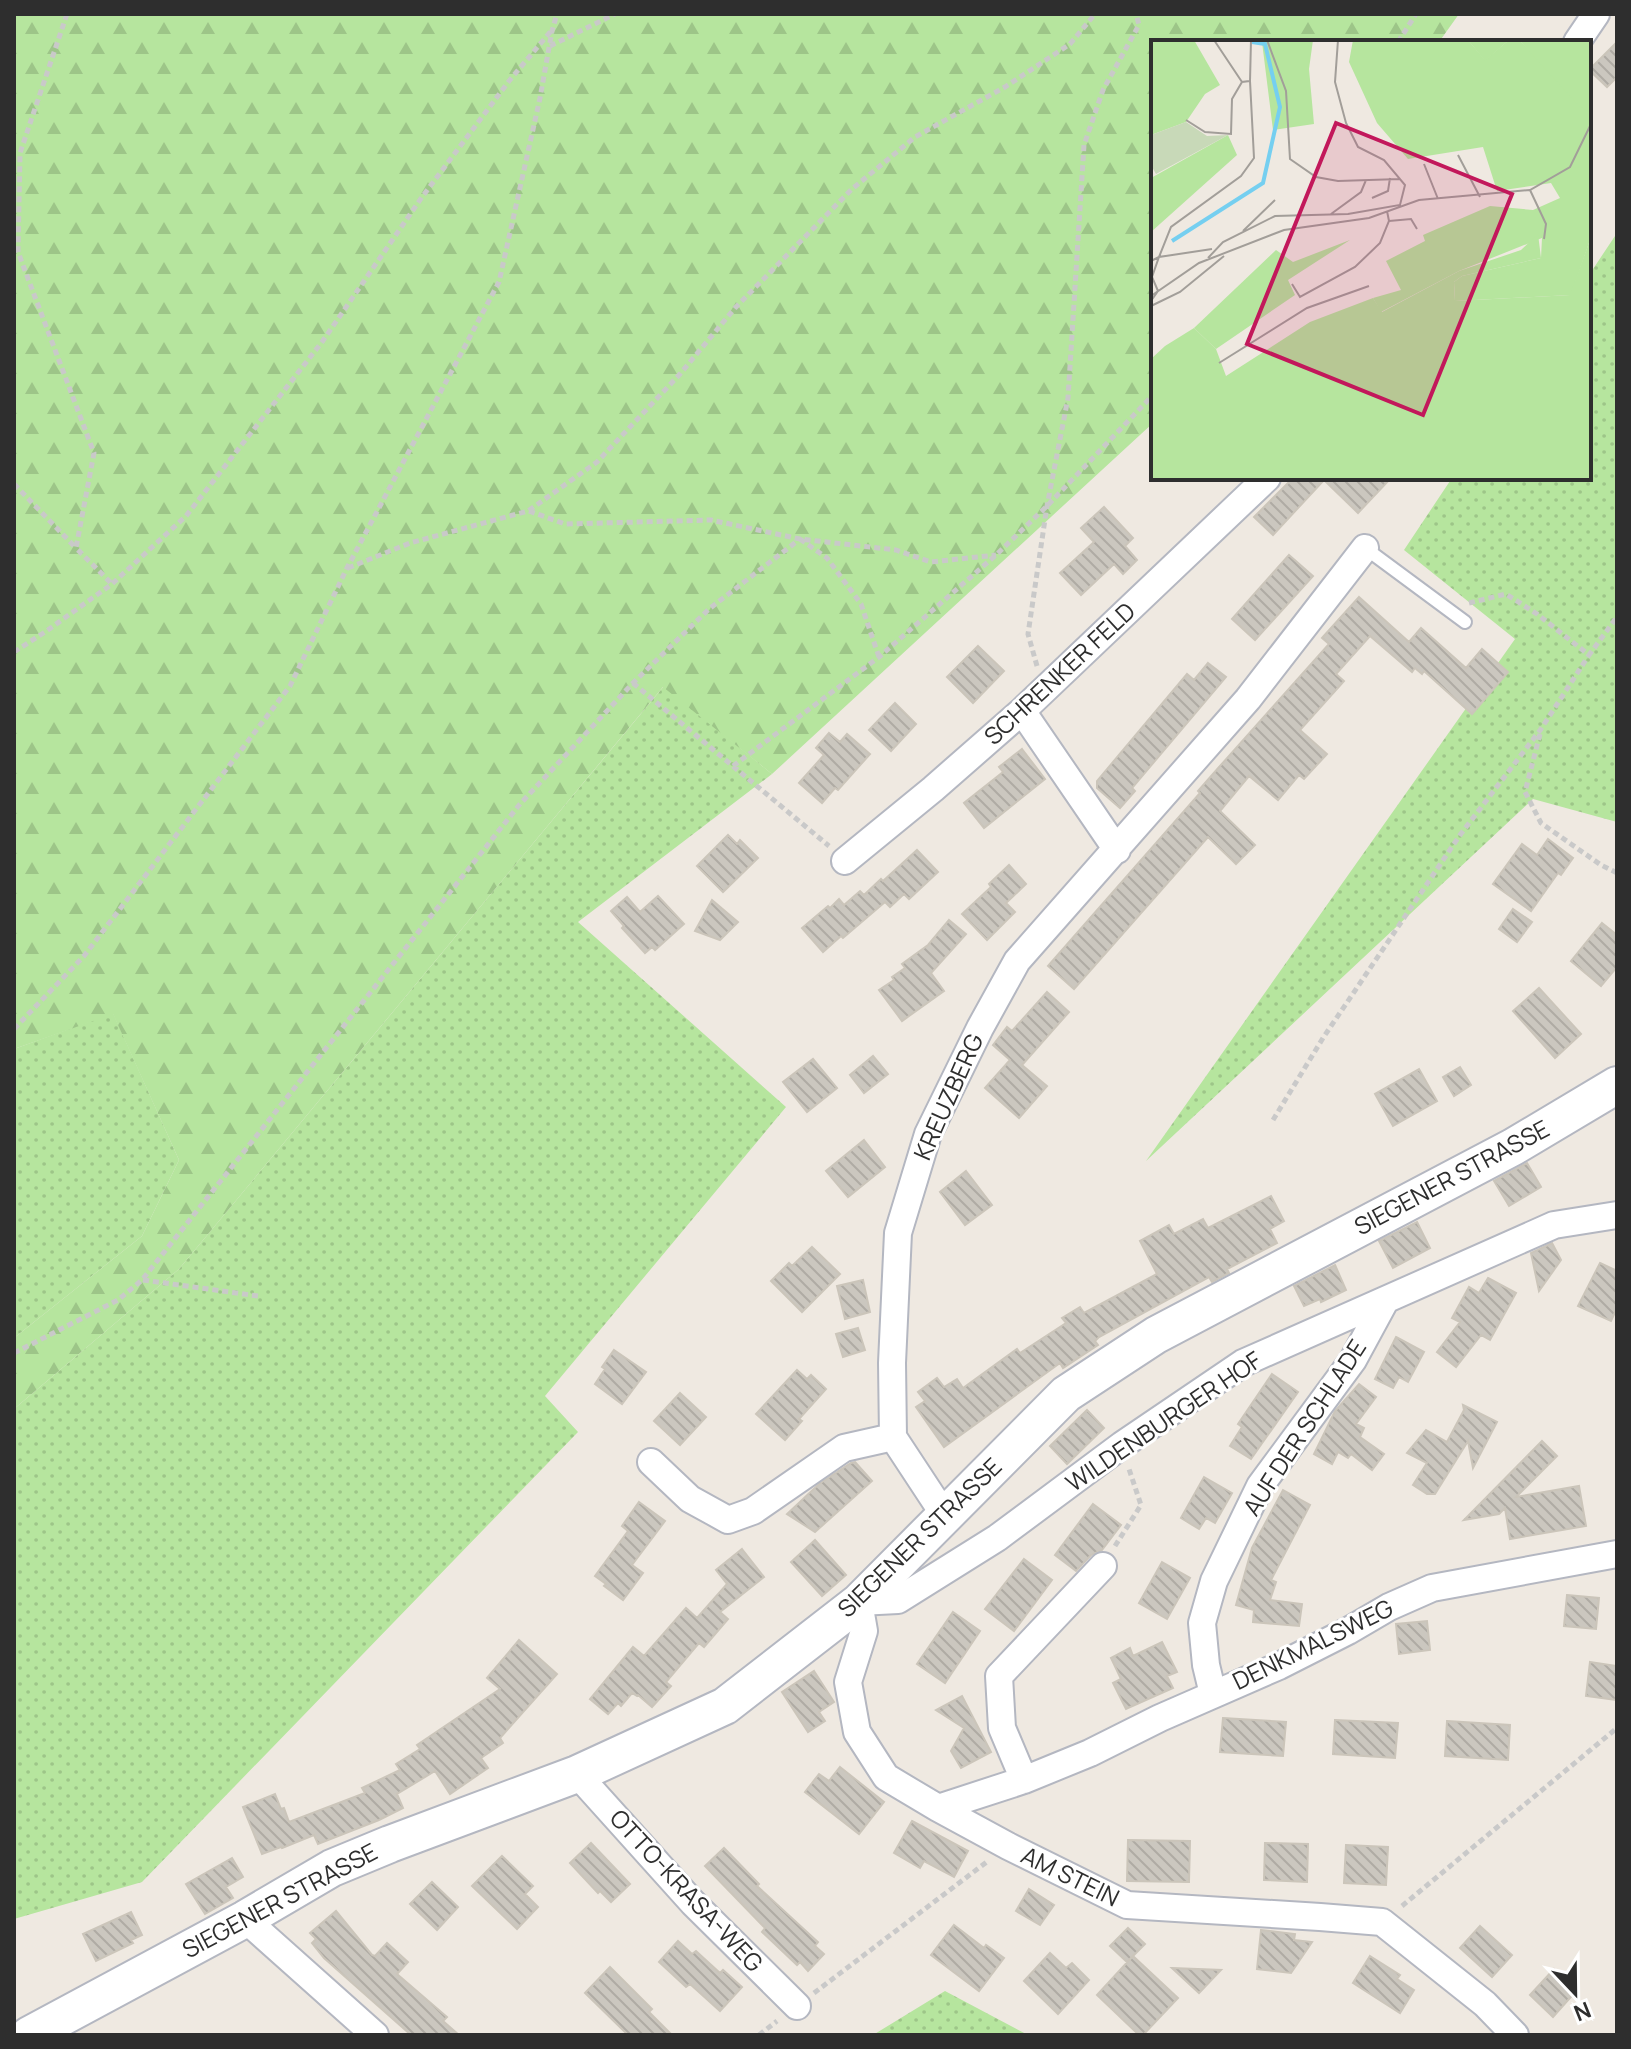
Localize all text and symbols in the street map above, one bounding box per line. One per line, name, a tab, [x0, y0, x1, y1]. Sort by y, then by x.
inset map	[1151, 40, 1591, 480]
street label: SCHRENKER FELD	[976, 594, 1142, 752]
street label: KREUZBERG	[905, 1028, 990, 1165]
street label: SIEGENER STRASSE	[1348, 1111, 1555, 1242]
street label: AUF DER SCHLADE	[1234, 1333, 1373, 1522]
street label: WILDENBURGER HOF	[1059, 1343, 1268, 1499]
street label: SIEGENER STRASSE	[830, 1450, 1008, 1624]
street label: DENKMALSWEG	[1227, 1590, 1398, 1697]
street label: OTTO-KRASA-WEG	[603, 1802, 771, 1978]
street label: SIEGENER STRASSE	[176, 1834, 383, 1965]
street label: AM STEIN	[1016, 1838, 1125, 1913]
north arrow	[1535, 1953, 1615, 2033]
text: N	[1570, 1995, 1595, 2028]

